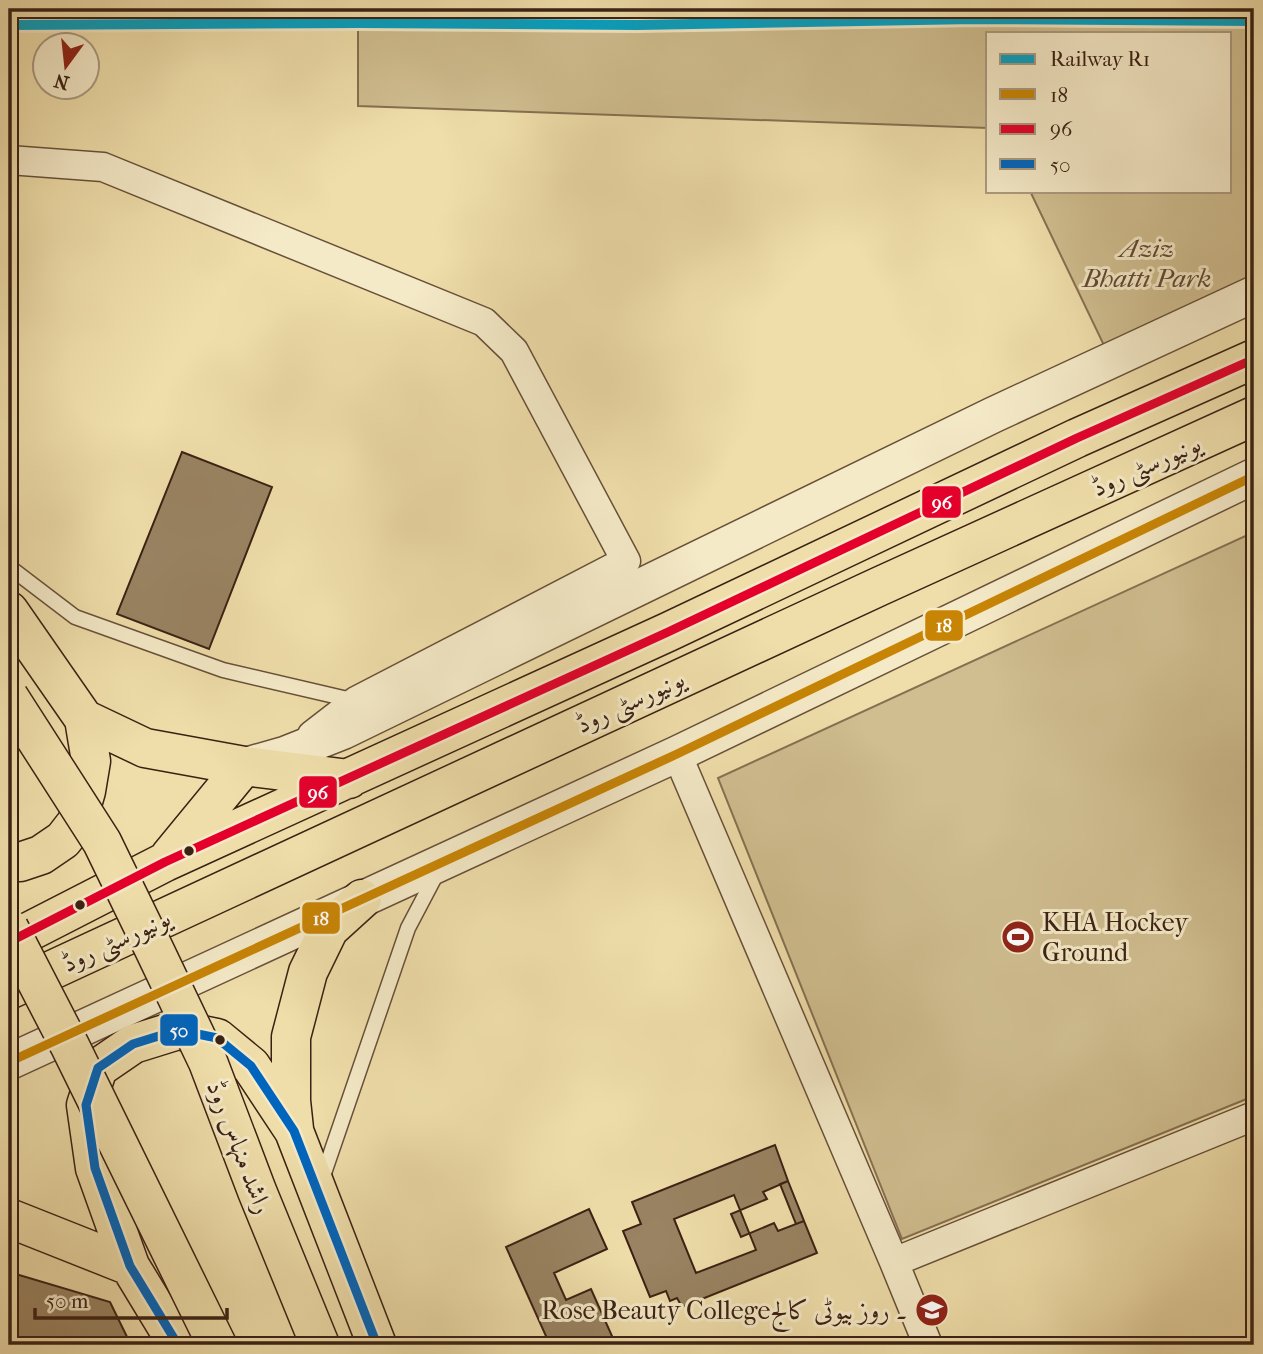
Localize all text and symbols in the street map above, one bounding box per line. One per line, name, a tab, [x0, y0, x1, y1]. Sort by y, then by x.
north arrow	[32, 32, 102, 102]
legend	[986, 32, 1232, 192]
text: Railway R1	[1050, 47, 1150, 71]
text: N	[51, 69, 72, 94]
text: 18	[1050, 83, 1068, 107]
text: 96	[1050, 117, 1073, 141]
text: 50	[1050, 153, 1071, 177]
park label: Aziz Bhatti Park	[1081, 233, 1211, 294]
street label: یونیورسٹی روڈ	[1087, 427, 1209, 506]
line badge: 96	[921, 485, 962, 519]
text: 96	[931, 492, 953, 514]
line badge: 18	[924, 609, 964, 642]
text: 18	[936, 615, 952, 637]
street label: یونیورسٹی روڈ	[571, 662, 693, 743]
line badge: 96	[298, 775, 338, 809]
text: 96	[307, 782, 329, 804]
unlabelled marker	[182, 844, 196, 858]
unlabelled marker	[73, 898, 87, 912]
street label: یونیورسٹی روڈ	[57, 901, 179, 982]
line badge: 18	[301, 901, 341, 935]
place label: KHA Hockey Ground	[1042, 907, 1189, 968]
text: 18	[313, 908, 329, 930]
sports icon: KHA Hockey Ground	[999, 918, 1037, 956]
line badge: 50	[159, 1013, 199, 1047]
text: 50	[170, 1020, 188, 1042]
unlabelled marker	[213, 1033, 227, 1047]
street label: راشد منہاس روڈ	[199, 1076, 279, 1219]
scale bar	[35, 1277, 228, 1321]
text: 50 m	[46, 1289, 89, 1313]
school or university icon: Rose Beauty College۔ روز بیوٹی کالج	[913, 1291, 951, 1329]
place label: Rose Beauty College۔ روز بیوٹی کالج	[541, 1295, 908, 1332]

